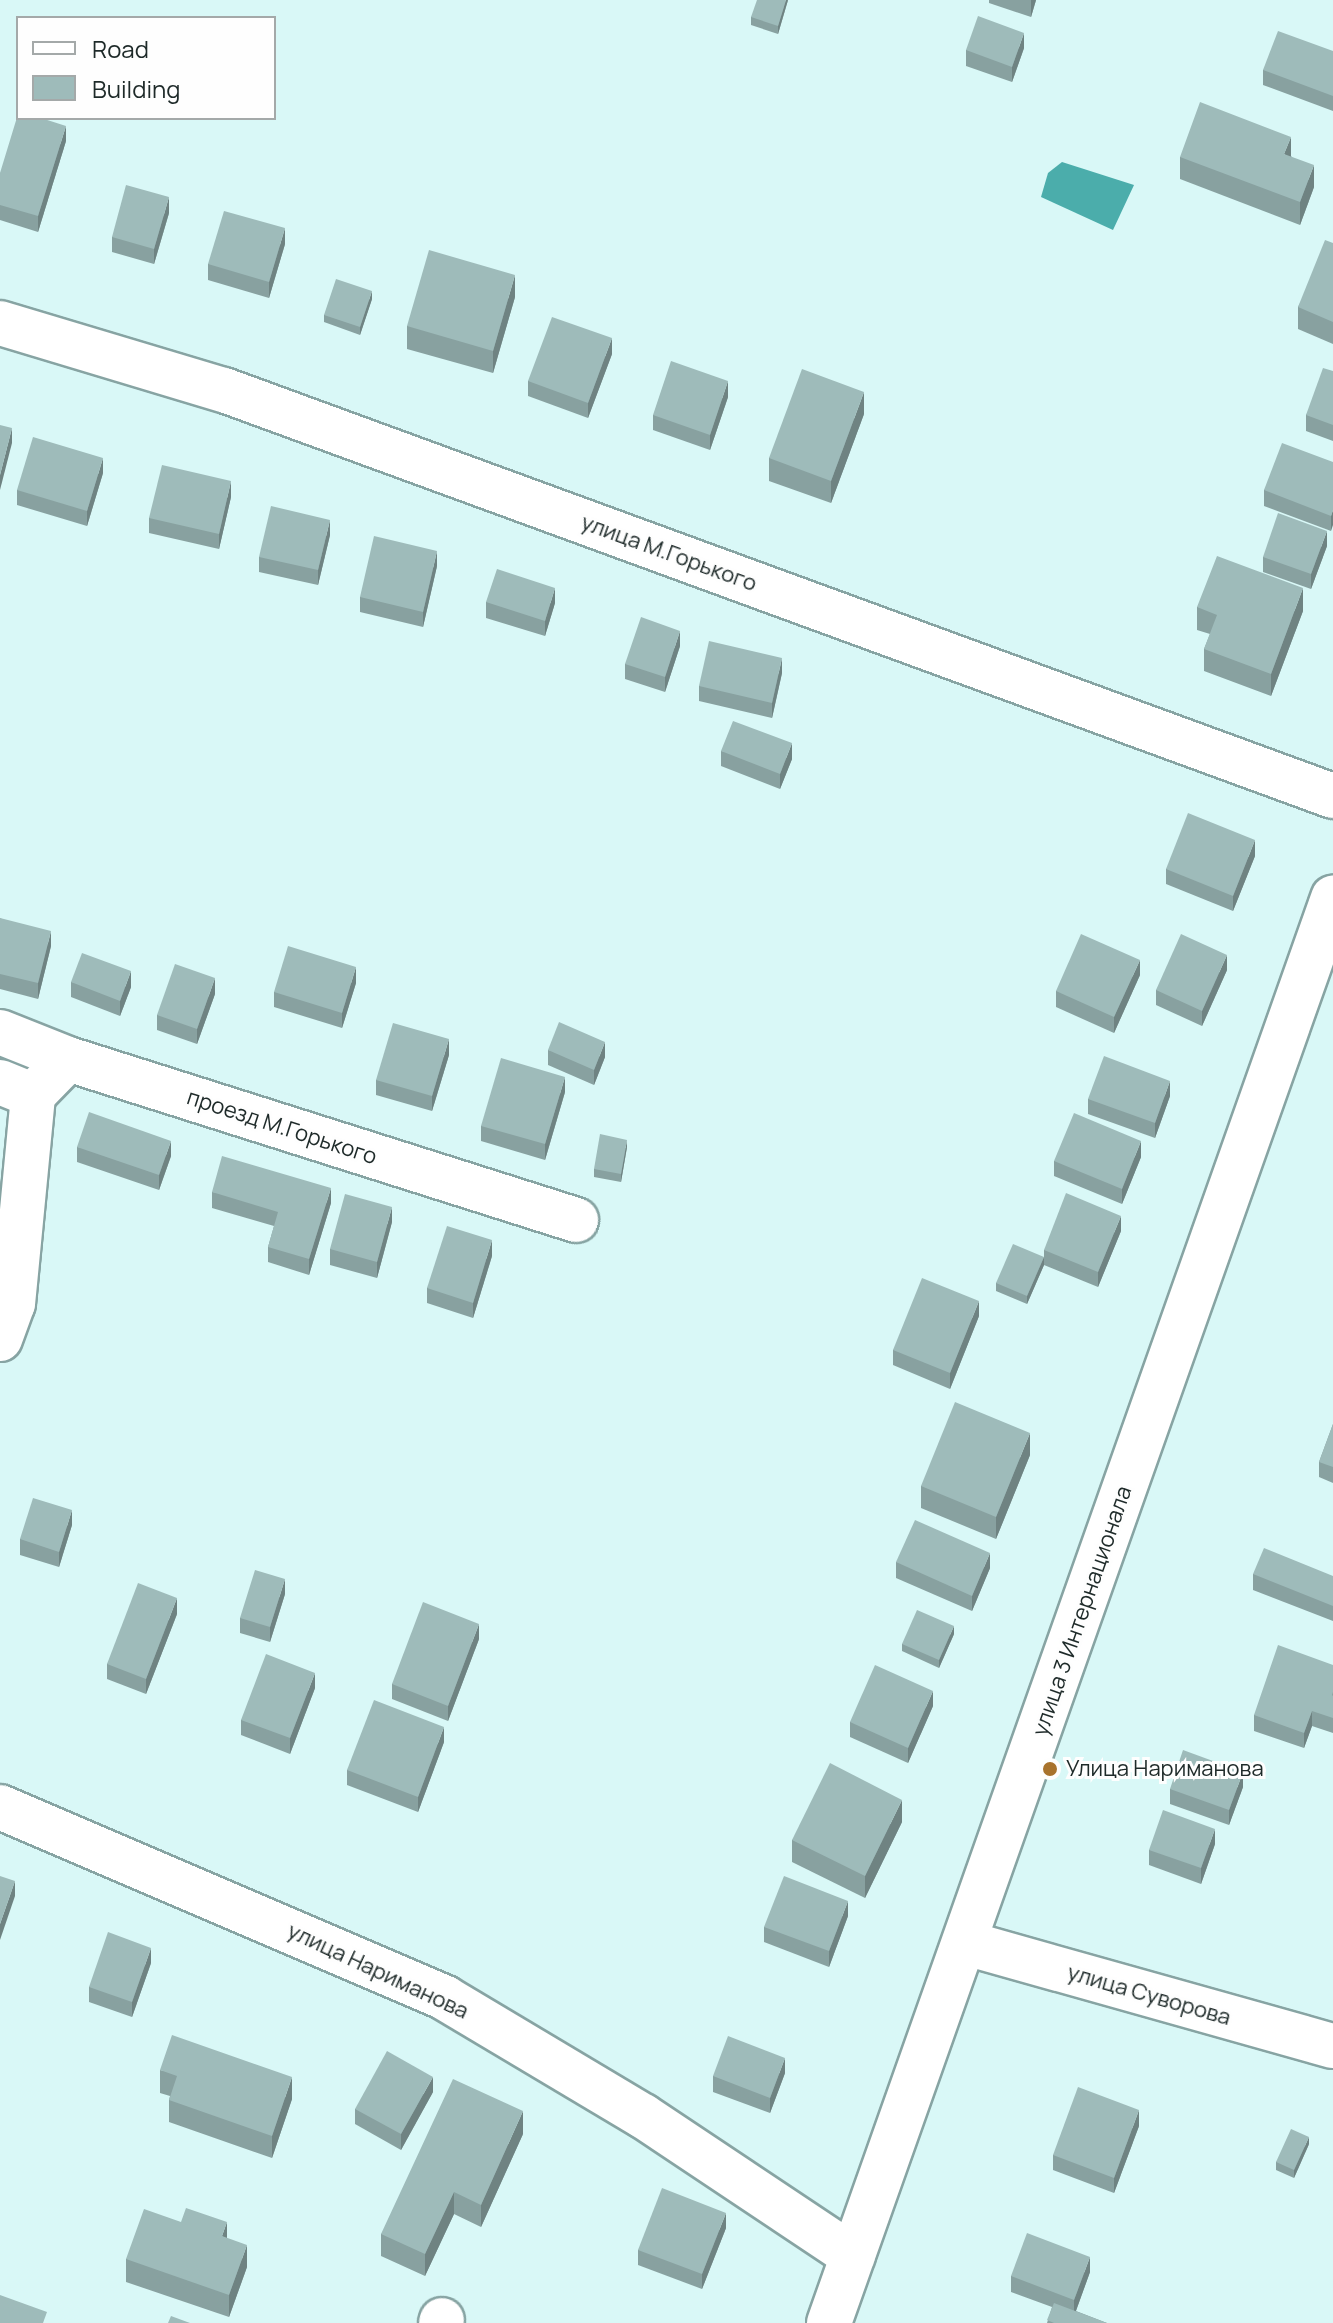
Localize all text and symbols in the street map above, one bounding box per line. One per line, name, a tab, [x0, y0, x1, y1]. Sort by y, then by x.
legend	[16, 16, 276, 120]
text: Road	[92, 32, 149, 65]
text: Building	[92, 72, 180, 105]
street label: улица М.Горького	[578, 509, 760, 597]
street label: проезд М.Горького	[184, 1084, 380, 1170]
street label: улица 3 Интернационала	[1027, 1483, 1137, 1739]
place label: Улица Нариманова	[1066, 1756, 1264, 1782]
marker: Улица Нариманова	[1041, 1760, 1059, 1778]
street label: улица Нариманова	[283, 1917, 473, 2025]
street label: улица Суворова	[1064, 1959, 1234, 2031]

